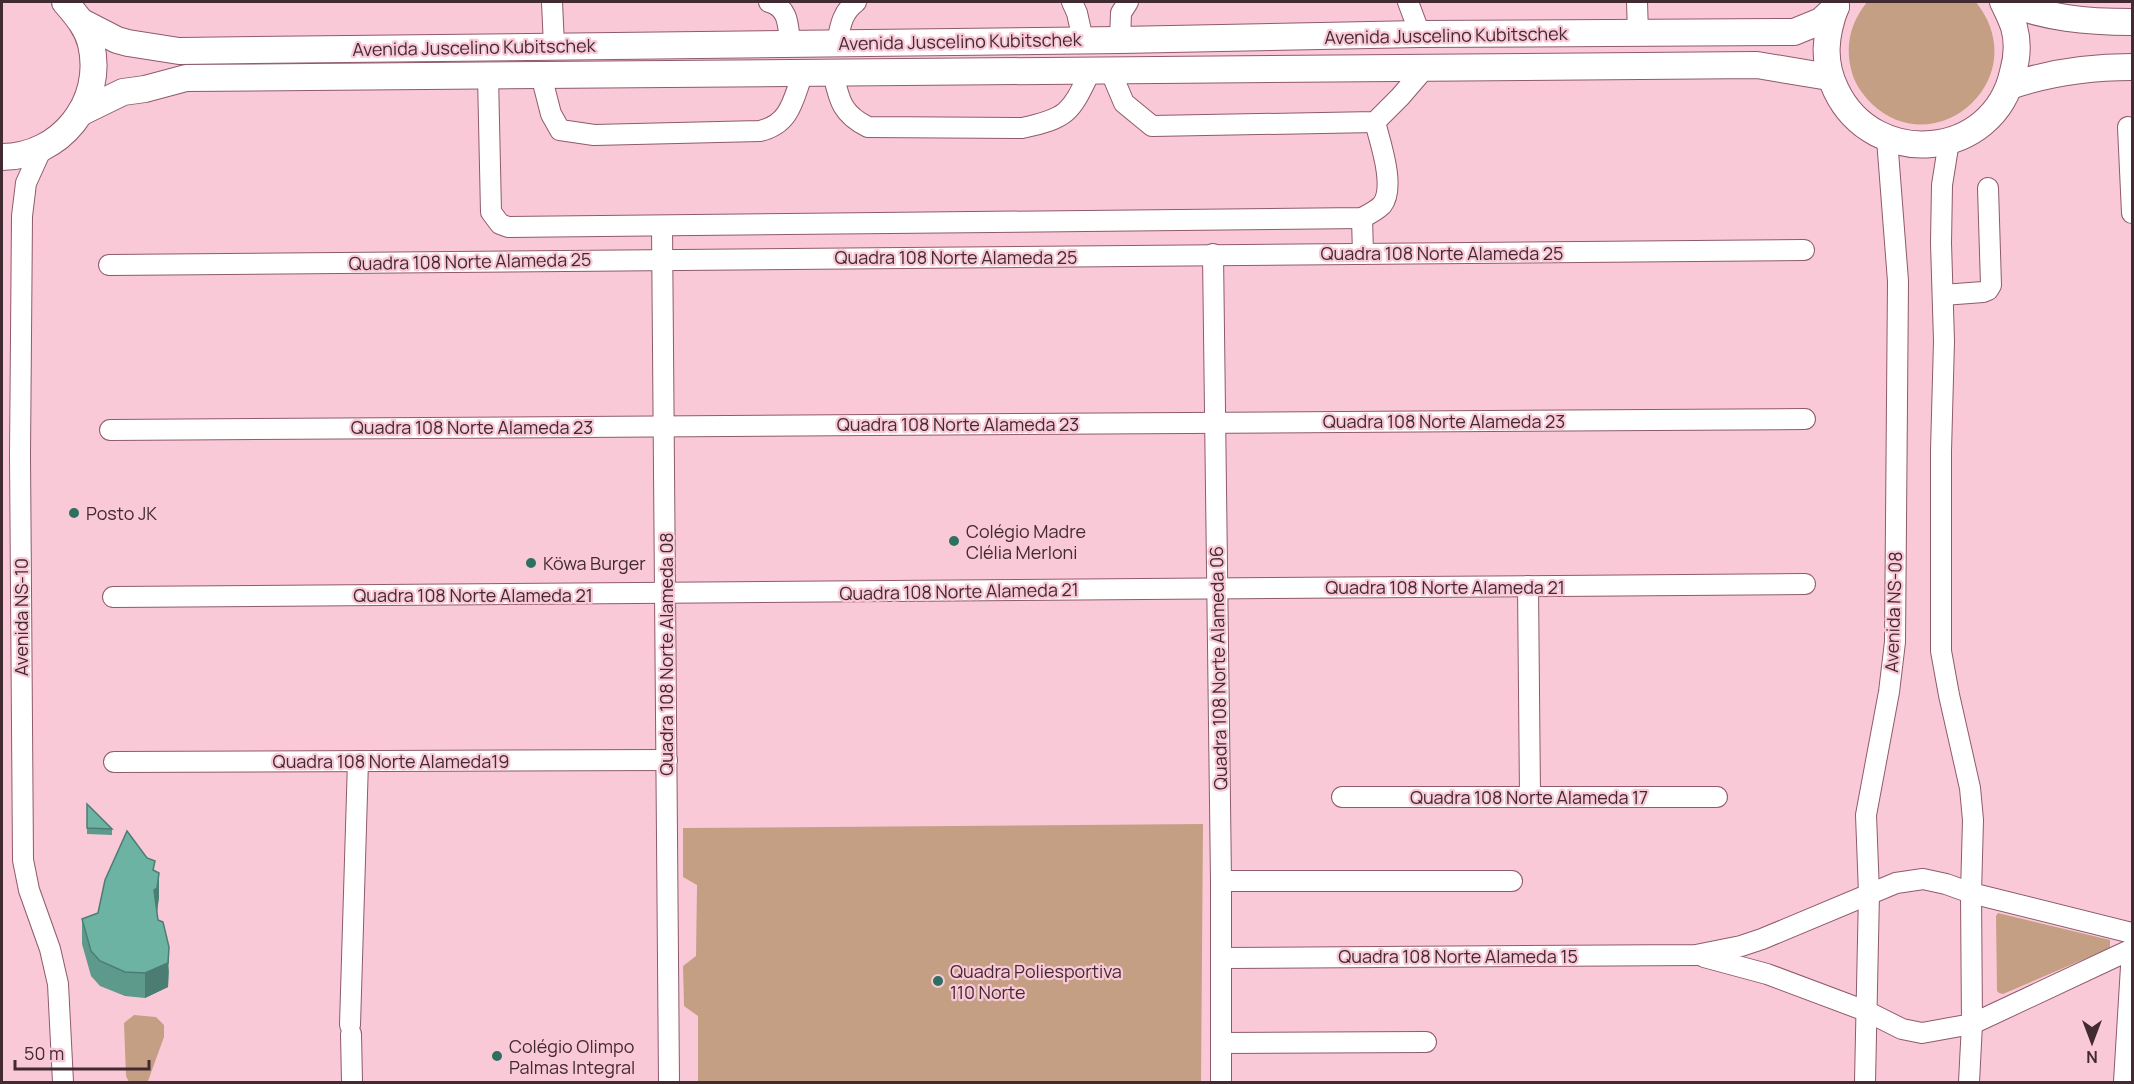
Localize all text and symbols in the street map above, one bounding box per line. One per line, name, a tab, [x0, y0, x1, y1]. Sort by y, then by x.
street label: Avenida Juscelino Kubitschek	[1324, 21, 1569, 49]
street label: Avenida Juscelino Kubitschek	[838, 27, 1083, 55]
street label: Avenida Juscelino Kubitschek	[352, 33, 597, 61]
street label: Quadra 108 Norte Alameda 25	[1321, 241, 1563, 265]
street label: Quadra 108 Norte Alameda 25	[835, 245, 1077, 269]
street label: Quadra 108 Norte Alameda 25	[348, 247, 592, 275]
street label: Quadra 108 Norte Alameda 23	[1323, 409, 1565, 433]
street label: Quadra 108 Norte Alameda 23	[837, 412, 1079, 436]
street label: Quadra 108 Norte Alameda 23	[351, 415, 593, 439]
place label: Posto JK	[86, 501, 157, 525]
marker: Posto JK	[67, 506, 81, 520]
place label: Colégio Madre Clélia Merloni	[966, 519, 1086, 564]
street label: Quadra 108 Norte Alameda 08	[654, 532, 678, 776]
marker: Colégio Madre Clélia Merloni	[947, 534, 961, 548]
street label: Quadra 108 Norte Alameda 06	[1204, 546, 1232, 790]
place label: Köwa Burger	[543, 551, 646, 575]
street label: Avenida NS-08	[1879, 551, 1907, 673]
marker: Köwa Burger	[524, 556, 538, 570]
street label: Avenida NS-10	[9, 558, 33, 676]
street label: Quadra 108 Norte Alameda 21	[1325, 575, 1565, 599]
street label: Quadra 108 Norte Alameda 21	[839, 577, 1079, 605]
street label: Quadra 108 Norte Alameda 21	[353, 583, 593, 607]
street label: Quadra 108 Norte Alameda19	[273, 749, 509, 773]
street label: Quadra 108 Norte Alameda 17	[1410, 785, 1648, 809]
street label: Quadra 108 Norte Alameda 15	[1338, 944, 1578, 968]
place label: Quadra Poliesportiva 110 Norte	[950, 959, 1122, 1004]
marker: Quadra Poliesportiva 110 Norte	[931, 974, 945, 988]
north arrow	[2062, 1012, 2122, 1072]
scale bar	[15, 1033, 148, 1071]
place label: Colégio Olimpo Palmas Integral	[509, 1034, 635, 1079]
text: 50 m	[24, 1041, 64, 1065]
text: N	[2086, 1046, 2098, 1068]
marker: Colégio Olimpo Palmas Integral	[490, 1049, 504, 1063]

